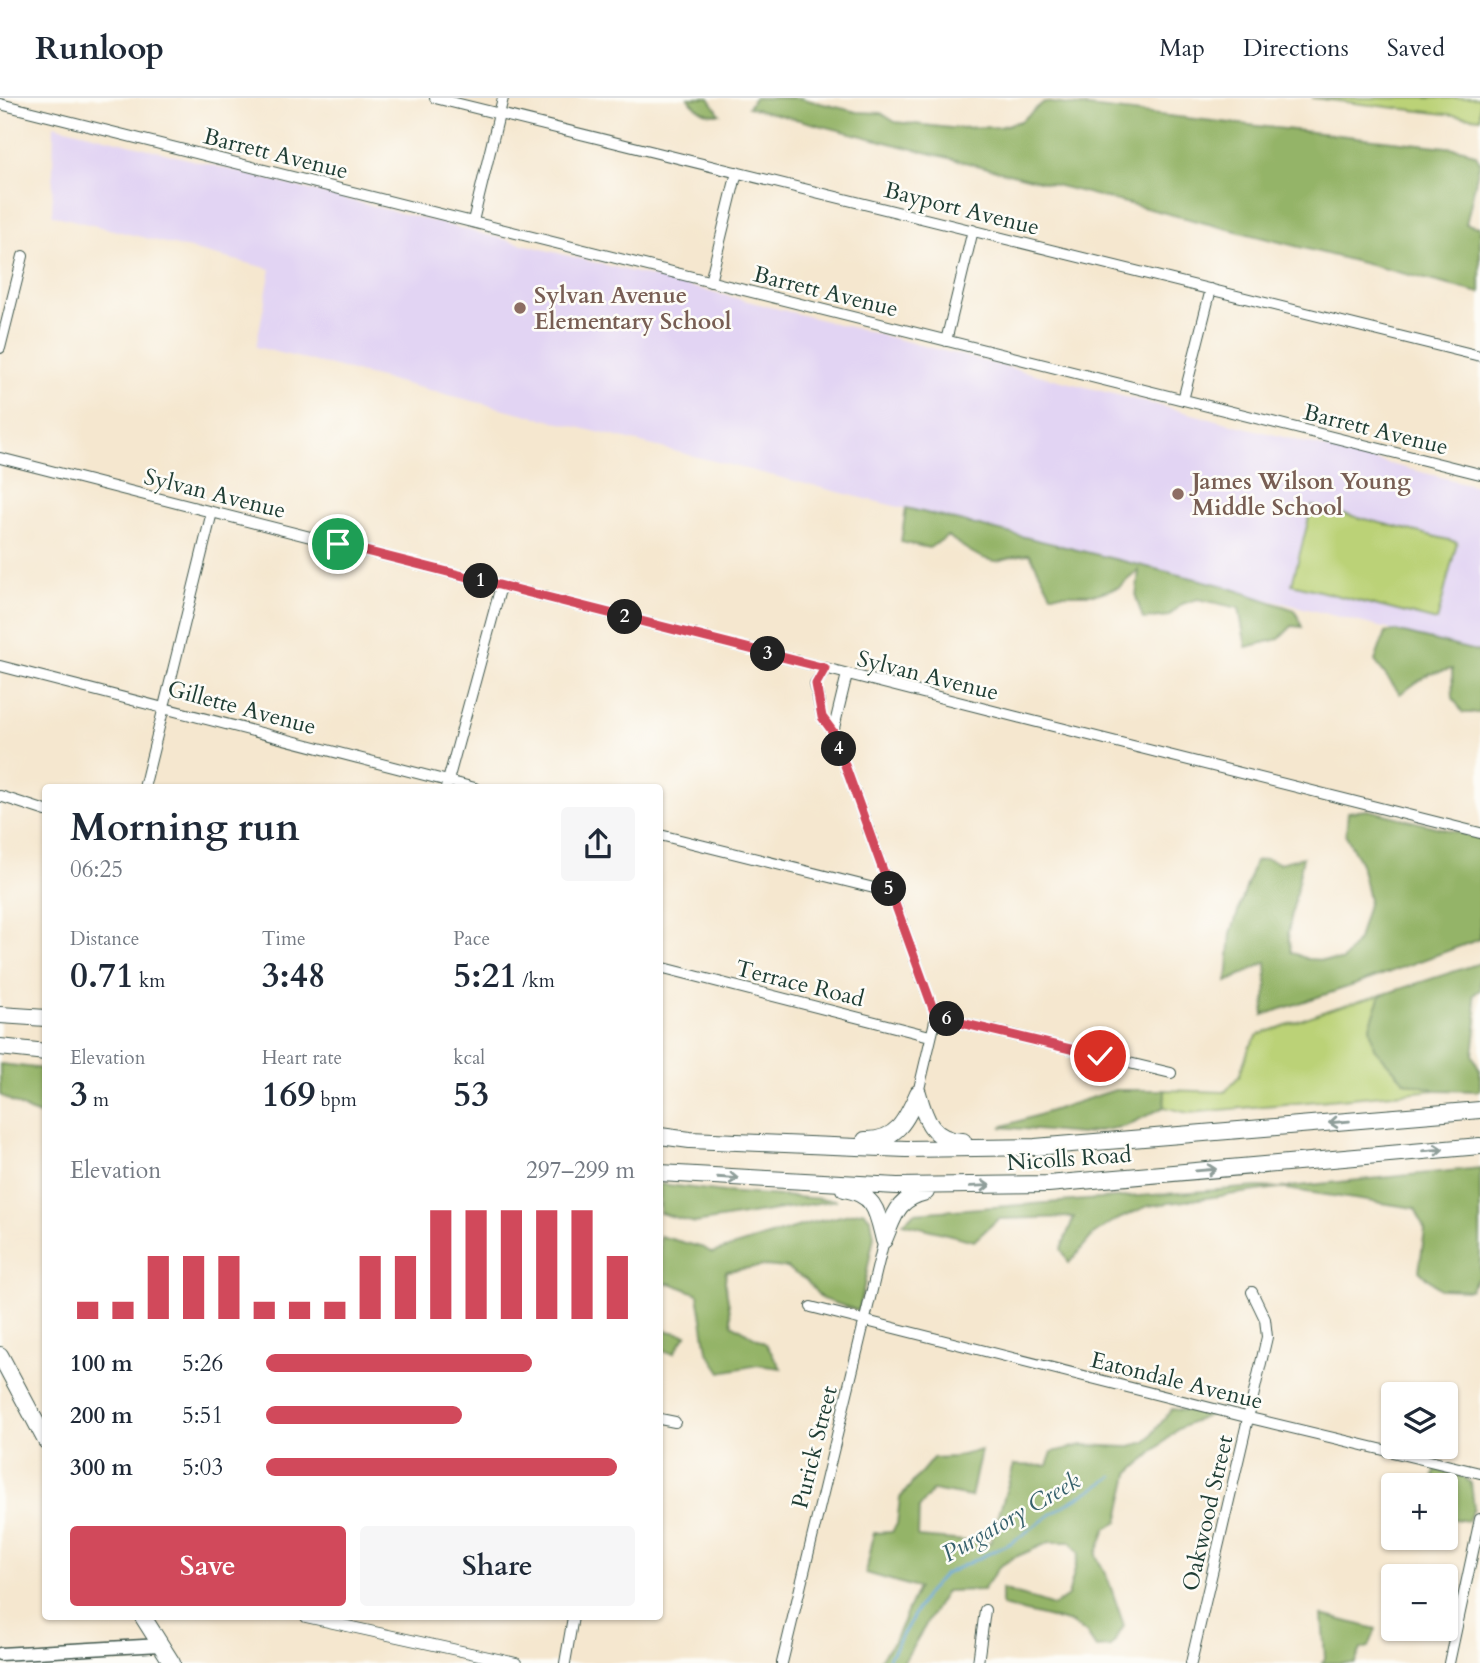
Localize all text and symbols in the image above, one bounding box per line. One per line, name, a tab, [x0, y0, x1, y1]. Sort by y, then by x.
text: Runloop	[35, 26, 164, 71]
text: Map	[1159, 32, 1205, 65]
text: Directions	[1243, 32, 1349, 65]
text: Saved	[1387, 32, 1445, 65]
street label: Barrett Avenue	[200, 121, 351, 186]
street label: Bayport Avenue	[881, 174, 1043, 243]
street label: Barrett Avenue	[750, 259, 901, 324]
place label: Sylvan Avenue Elementary School	[534, 280, 732, 337]
marker: Sylvan Avenue Elementary School	[512, 300, 528, 316]
street label: Barrett Avenue	[1300, 397, 1451, 462]
street label: Sylvan Avenue	[141, 461, 289, 526]
place label: James Wilson Young Middle School	[1189, 466, 1411, 523]
marker: James Wilson Young Middle School	[1170, 486, 1186, 502]
pin	[308, 514, 368, 574]
icon: arrive	[319, 525, 357, 563]
pin: 1	[463, 564, 498, 598]
text: 1	[476, 567, 485, 593]
pin: 2	[608, 600, 642, 634]
text: 2	[620, 603, 629, 629]
pin: 3	[750, 636, 786, 672]
text: 3	[763, 640, 772, 666]
street label: Sylvan Avenue	[854, 643, 1002, 708]
street label: Gillette Avenue	[164, 673, 320, 742]
pin: 4	[822, 732, 856, 766]
text: 4	[834, 735, 843, 761]
text: Morning run	[70, 802, 300, 854]
button: share	[561, 807, 635, 881]
text: 06:25	[70, 854, 123, 885]
pin: 5	[872, 872, 906, 906]
text: 5	[884, 875, 893, 901]
text: Distance	[70, 926, 139, 952]
text: Time	[262, 926, 306, 952]
text: Pace	[453, 926, 490, 952]
text: 0.71	[70, 952, 134, 1000]
text: 3:48	[262, 952, 326, 1000]
text: 5:21	[453, 952, 517, 1000]
street label: Terrace Road	[732, 953, 868, 1015]
text: km	[134, 968, 165, 994]
text: /km	[517, 968, 555, 994]
pin: 6	[930, 1002, 964, 1037]
text: 6	[942, 1005, 951, 1031]
pin	[1070, 1026, 1130, 1086]
icon: check	[1081, 1037, 1119, 1075]
text: Elevation	[70, 1045, 145, 1071]
text: Heart rate	[262, 1045, 342, 1071]
text: kcal	[453, 1045, 485, 1071]
text: 3	[70, 1071, 88, 1119]
text: 169	[262, 1071, 315, 1119]
text: 53	[453, 1071, 489, 1119]
text: m	[88, 1087, 109, 1113]
text: bpm	[315, 1087, 357, 1113]
one-way arrow	[1328, 1116, 1351, 1129]
street label: Nicolls Road	[1006, 1139, 1133, 1178]
one-way arrow	[1421, 1143, 1444, 1156]
text: Elevation	[70, 1155, 161, 1186]
text: 297–299 m	[526, 1155, 635, 1186]
one-way arrow	[1195, 1163, 1217, 1176]
one-way arrow	[716, 1172, 739, 1185]
one-way arrow	[968, 1180, 991, 1193]
street label: Eatondale Avenue	[1088, 1344, 1266, 1417]
text: 100 m	[70, 1348, 133, 1379]
text: 5:26	[182, 1348, 223, 1379]
map controls	[1381, 1382, 1458, 1641]
button: layers	[1381, 1382, 1458, 1459]
street label: Purick Street	[784, 1383, 845, 1512]
text: 200 m	[70, 1400, 133, 1431]
text: 5:51	[182, 1400, 223, 1431]
street label: Oakwood Street	[1174, 1432, 1240, 1594]
text: 300 m	[70, 1452, 133, 1483]
text: 5:03	[182, 1452, 223, 1483]
water label: Purgatory Creek	[936, 1464, 1087, 1570]
button: +	[1381, 1473, 1458, 1550]
button: Save	[70, 1526, 346, 1606]
button: Share	[360, 1526, 635, 1606]
button: −	[1381, 1564, 1458, 1641]

